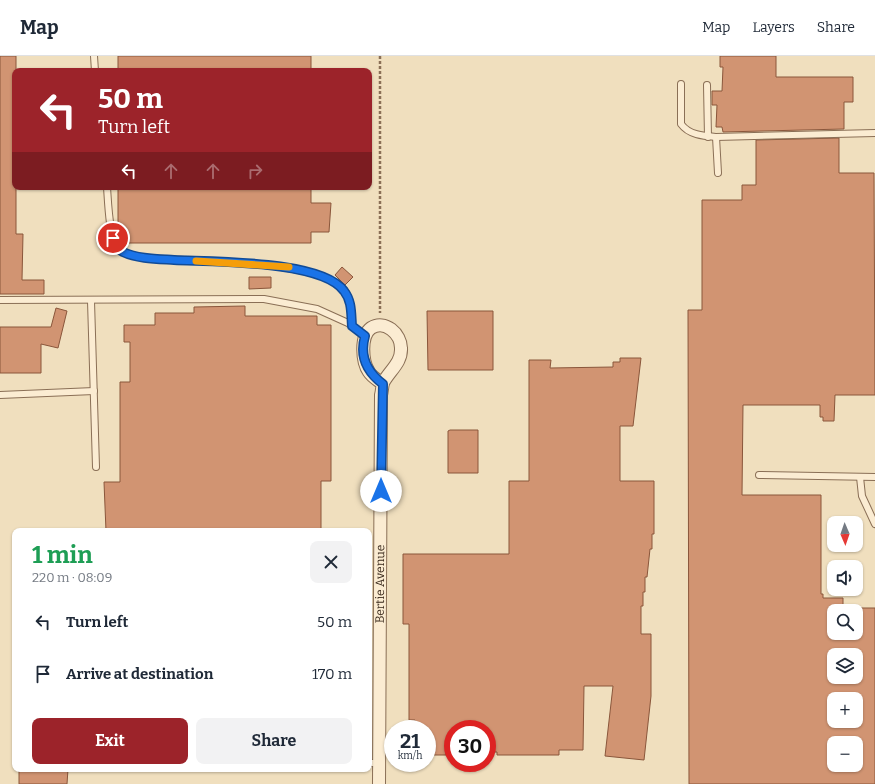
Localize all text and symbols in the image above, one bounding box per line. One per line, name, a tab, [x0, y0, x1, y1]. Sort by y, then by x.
text: Map	[20, 16, 59, 39]
text: Map	[702, 19, 730, 36]
text: Layers	[752, 19, 795, 36]
text: Share	[817, 19, 855, 36]
text: 50 m	[98, 82, 163, 115]
icon: left	[32, 84, 84, 136]
text: Turn left	[98, 116, 170, 138]
icon: left	[118, 160, 140, 182]
icon: ahead	[160, 160, 182, 182]
icon: ahead	[202, 160, 224, 182]
icon: right	[244, 160, 266, 182]
pin	[96, 221, 130, 255]
icon: arrive	[102, 227, 124, 249]
position arrow	[360, 470, 402, 512]
north arrow	[827, 516, 863, 552]
map controls	[827, 516, 863, 772]
text: 1 min	[32, 541, 93, 569]
button: close	[310, 541, 352, 583]
street label: Bertie Avenue	[373, 545, 387, 623]
button: sound	[827, 560, 863, 596]
text: 220 m · 08:09	[32, 570, 112, 585]
button: search	[827, 604, 863, 640]
icon: left	[32, 611, 54, 633]
text: Turn left	[66, 613, 128, 631]
text: 50 m	[317, 613, 352, 631]
button: layers	[827, 648, 863, 684]
icon: arrive	[32, 663, 54, 685]
text: Arrive at destination	[66, 665, 213, 683]
text: 170 m	[312, 665, 352, 683]
button: +	[827, 692, 863, 728]
button: Exit	[32, 718, 188, 764]
button: Share	[196, 718, 352, 764]
speed limit sign: 30	[444, 720, 496, 772]
text: 21	[400, 729, 420, 753]
button: −	[827, 736, 863, 772]
text: km/h	[398, 750, 422, 762]

